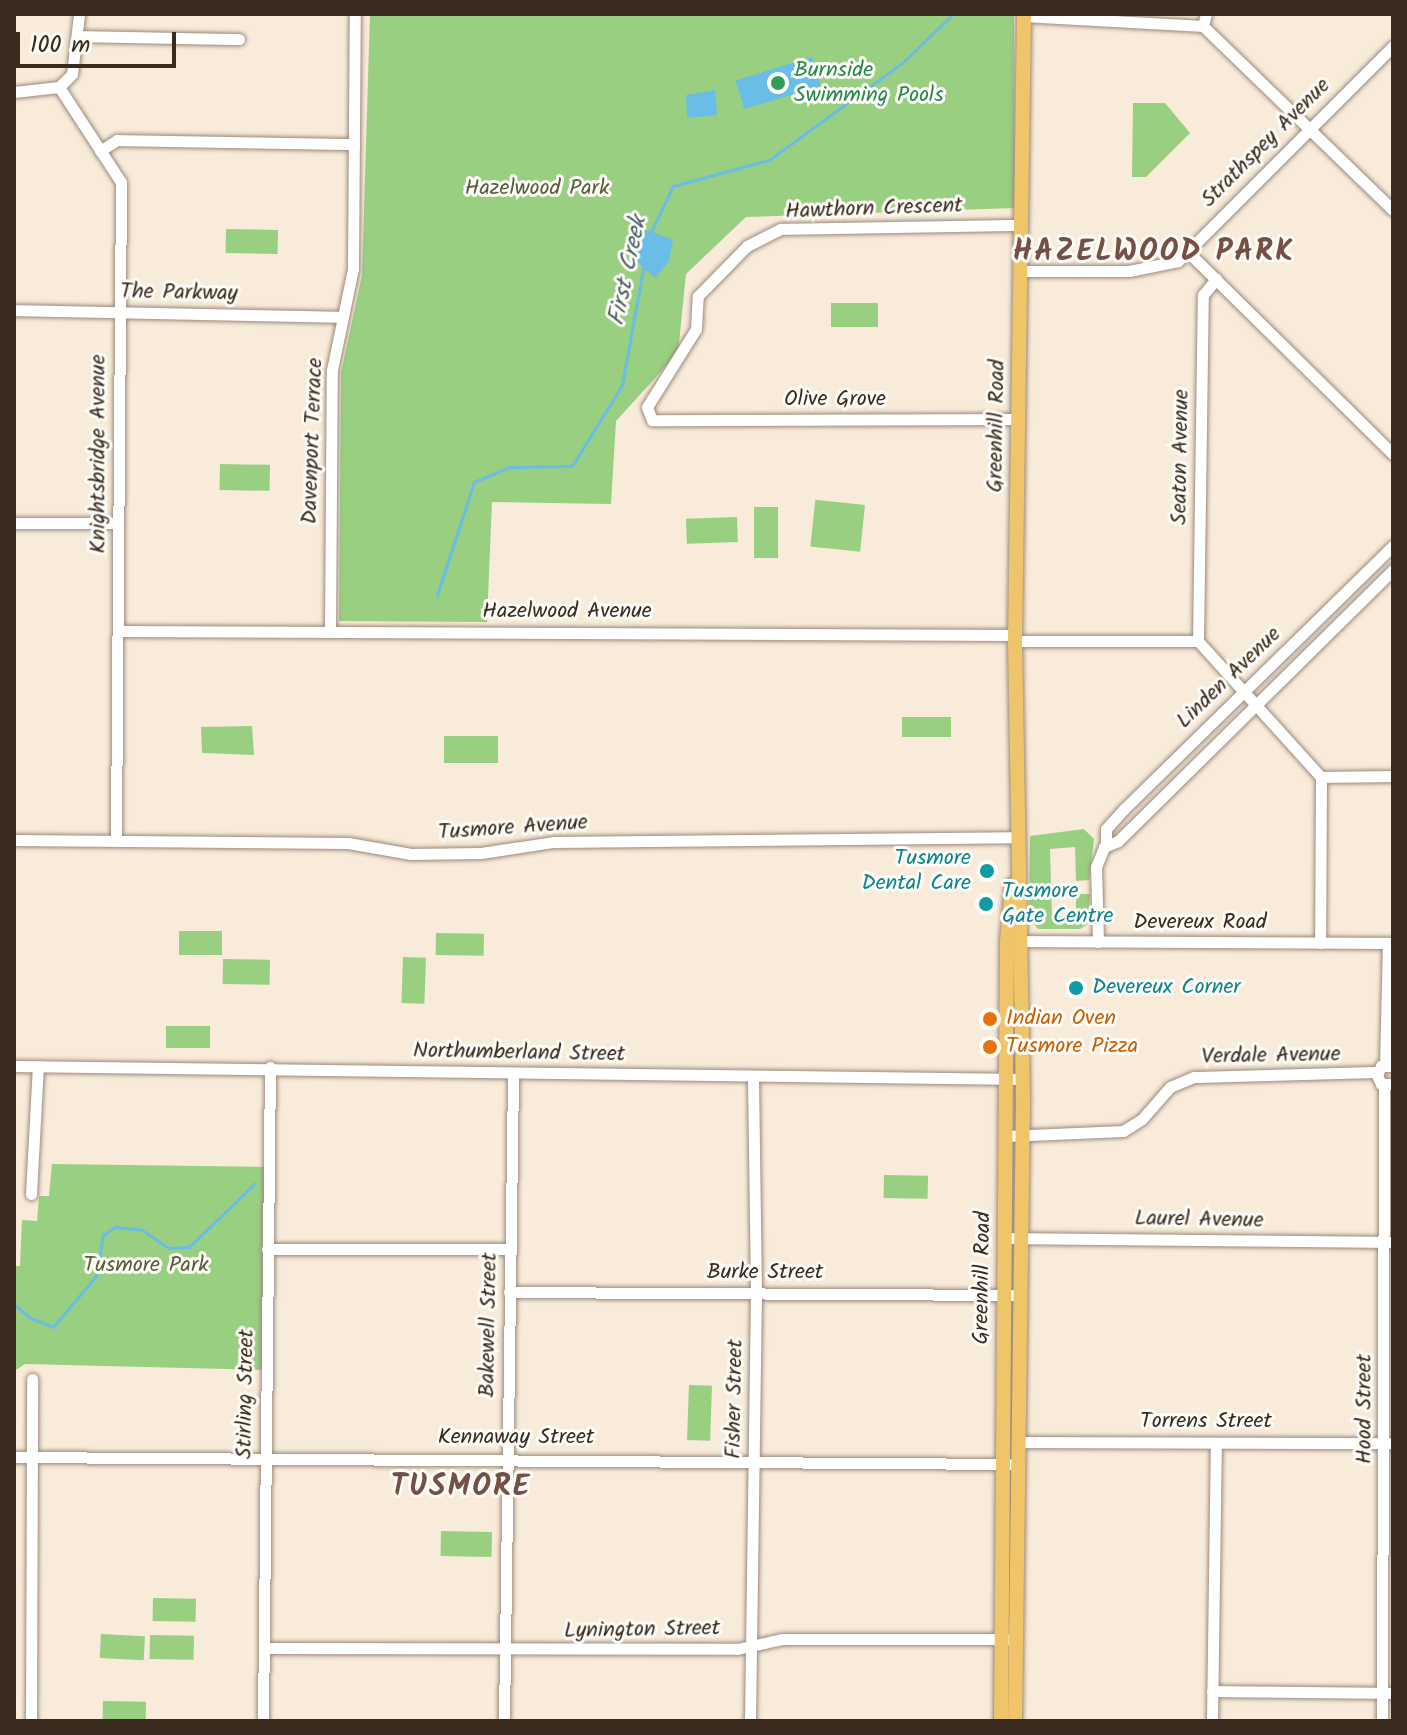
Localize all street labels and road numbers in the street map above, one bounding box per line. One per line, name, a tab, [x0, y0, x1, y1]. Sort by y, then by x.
street label: Strathspey Avenue	[1196, 73, 1336, 213]
street label: Hawthorn Crescent	[785, 193, 963, 225]
street label: The Parkway	[120, 279, 238, 307]
street label: Knightsbridge Avenue	[86, 354, 112, 554]
street label: Davenport Terrace	[297, 357, 329, 525]
street label: Greenhill Road	[983, 359, 1011, 493]
street label: Olive Grove	[784, 387, 886, 413]
street label: Seaton Avenue	[1167, 389, 1195, 525]
street label: Hazelwood Avenue	[482, 599, 652, 625]
street label: Linden Avenue	[1171, 622, 1287, 734]
street label: Tusmore Avenue	[437, 810, 589, 846]
street label: Devereux Road	[1133, 910, 1267, 936]
street label: Northumberland Street	[413, 1038, 625, 1068]
street label: Verdale Avenue	[1201, 1042, 1341, 1070]
street label: Laurel Avenue	[1134, 1206, 1264, 1234]
street label: Greenhill Road	[969, 1211, 997, 1345]
street label: Bakewell Street	[475, 1252, 503, 1398]
street label: Burke Street	[707, 1260, 823, 1286]
street label: Stirling Street	[232, 1329, 260, 1459]
street label: Fisher Street	[721, 1339, 749, 1459]
street label: Hood Street	[1352, 1354, 1378, 1464]
street label: Torrens Street	[1140, 1409, 1272, 1435]
street label: Kennaway Street	[438, 1425, 594, 1451]
street label: Lynington Street	[564, 1615, 720, 1645]

